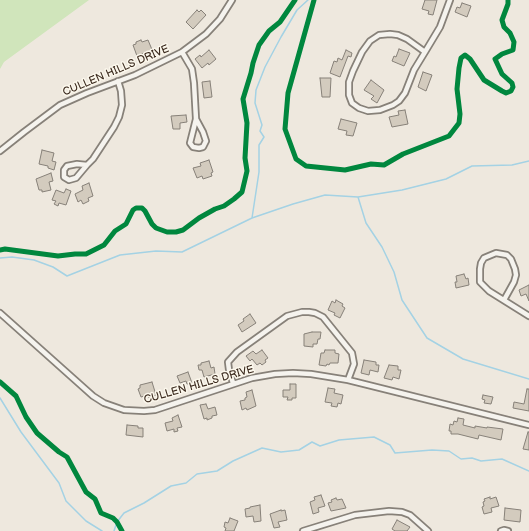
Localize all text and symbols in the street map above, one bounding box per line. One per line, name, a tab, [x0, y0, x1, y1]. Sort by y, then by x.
street label: CULLEN HILLS DRIVE	[61, 43, 171, 99]
street label: CULLEN HILLS DRIVE	[142, 363, 256, 407]

